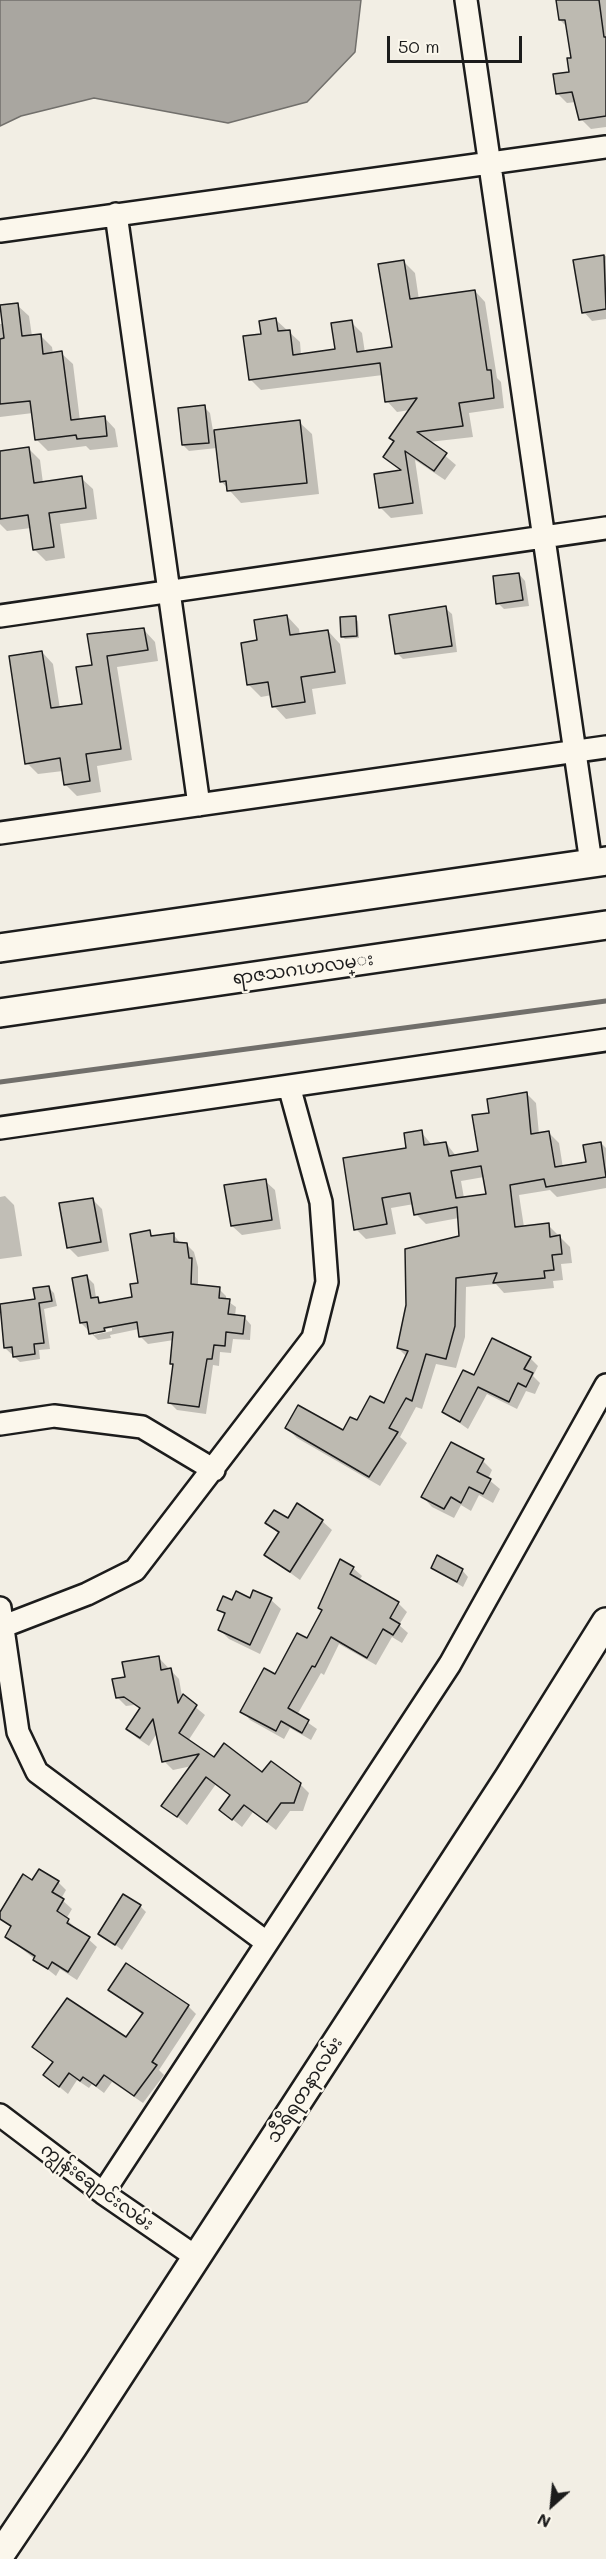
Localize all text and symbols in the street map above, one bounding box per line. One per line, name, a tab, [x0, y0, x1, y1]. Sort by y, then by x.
scale bar	[390, 24, 525, 62]
text: 50 m	[398, 34, 440, 58]
street label: ရာဇသဂၤဟလမ္း	[231, 948, 375, 990]
street label: သီရိရတနာလမ်း	[263, 2033, 347, 2147]
street label: ကျွန်းချောင်းလမ်း	[36, 2139, 158, 2235]
north arrow	[522, 2475, 582, 2535]
text: N	[533, 2509, 554, 2534]

